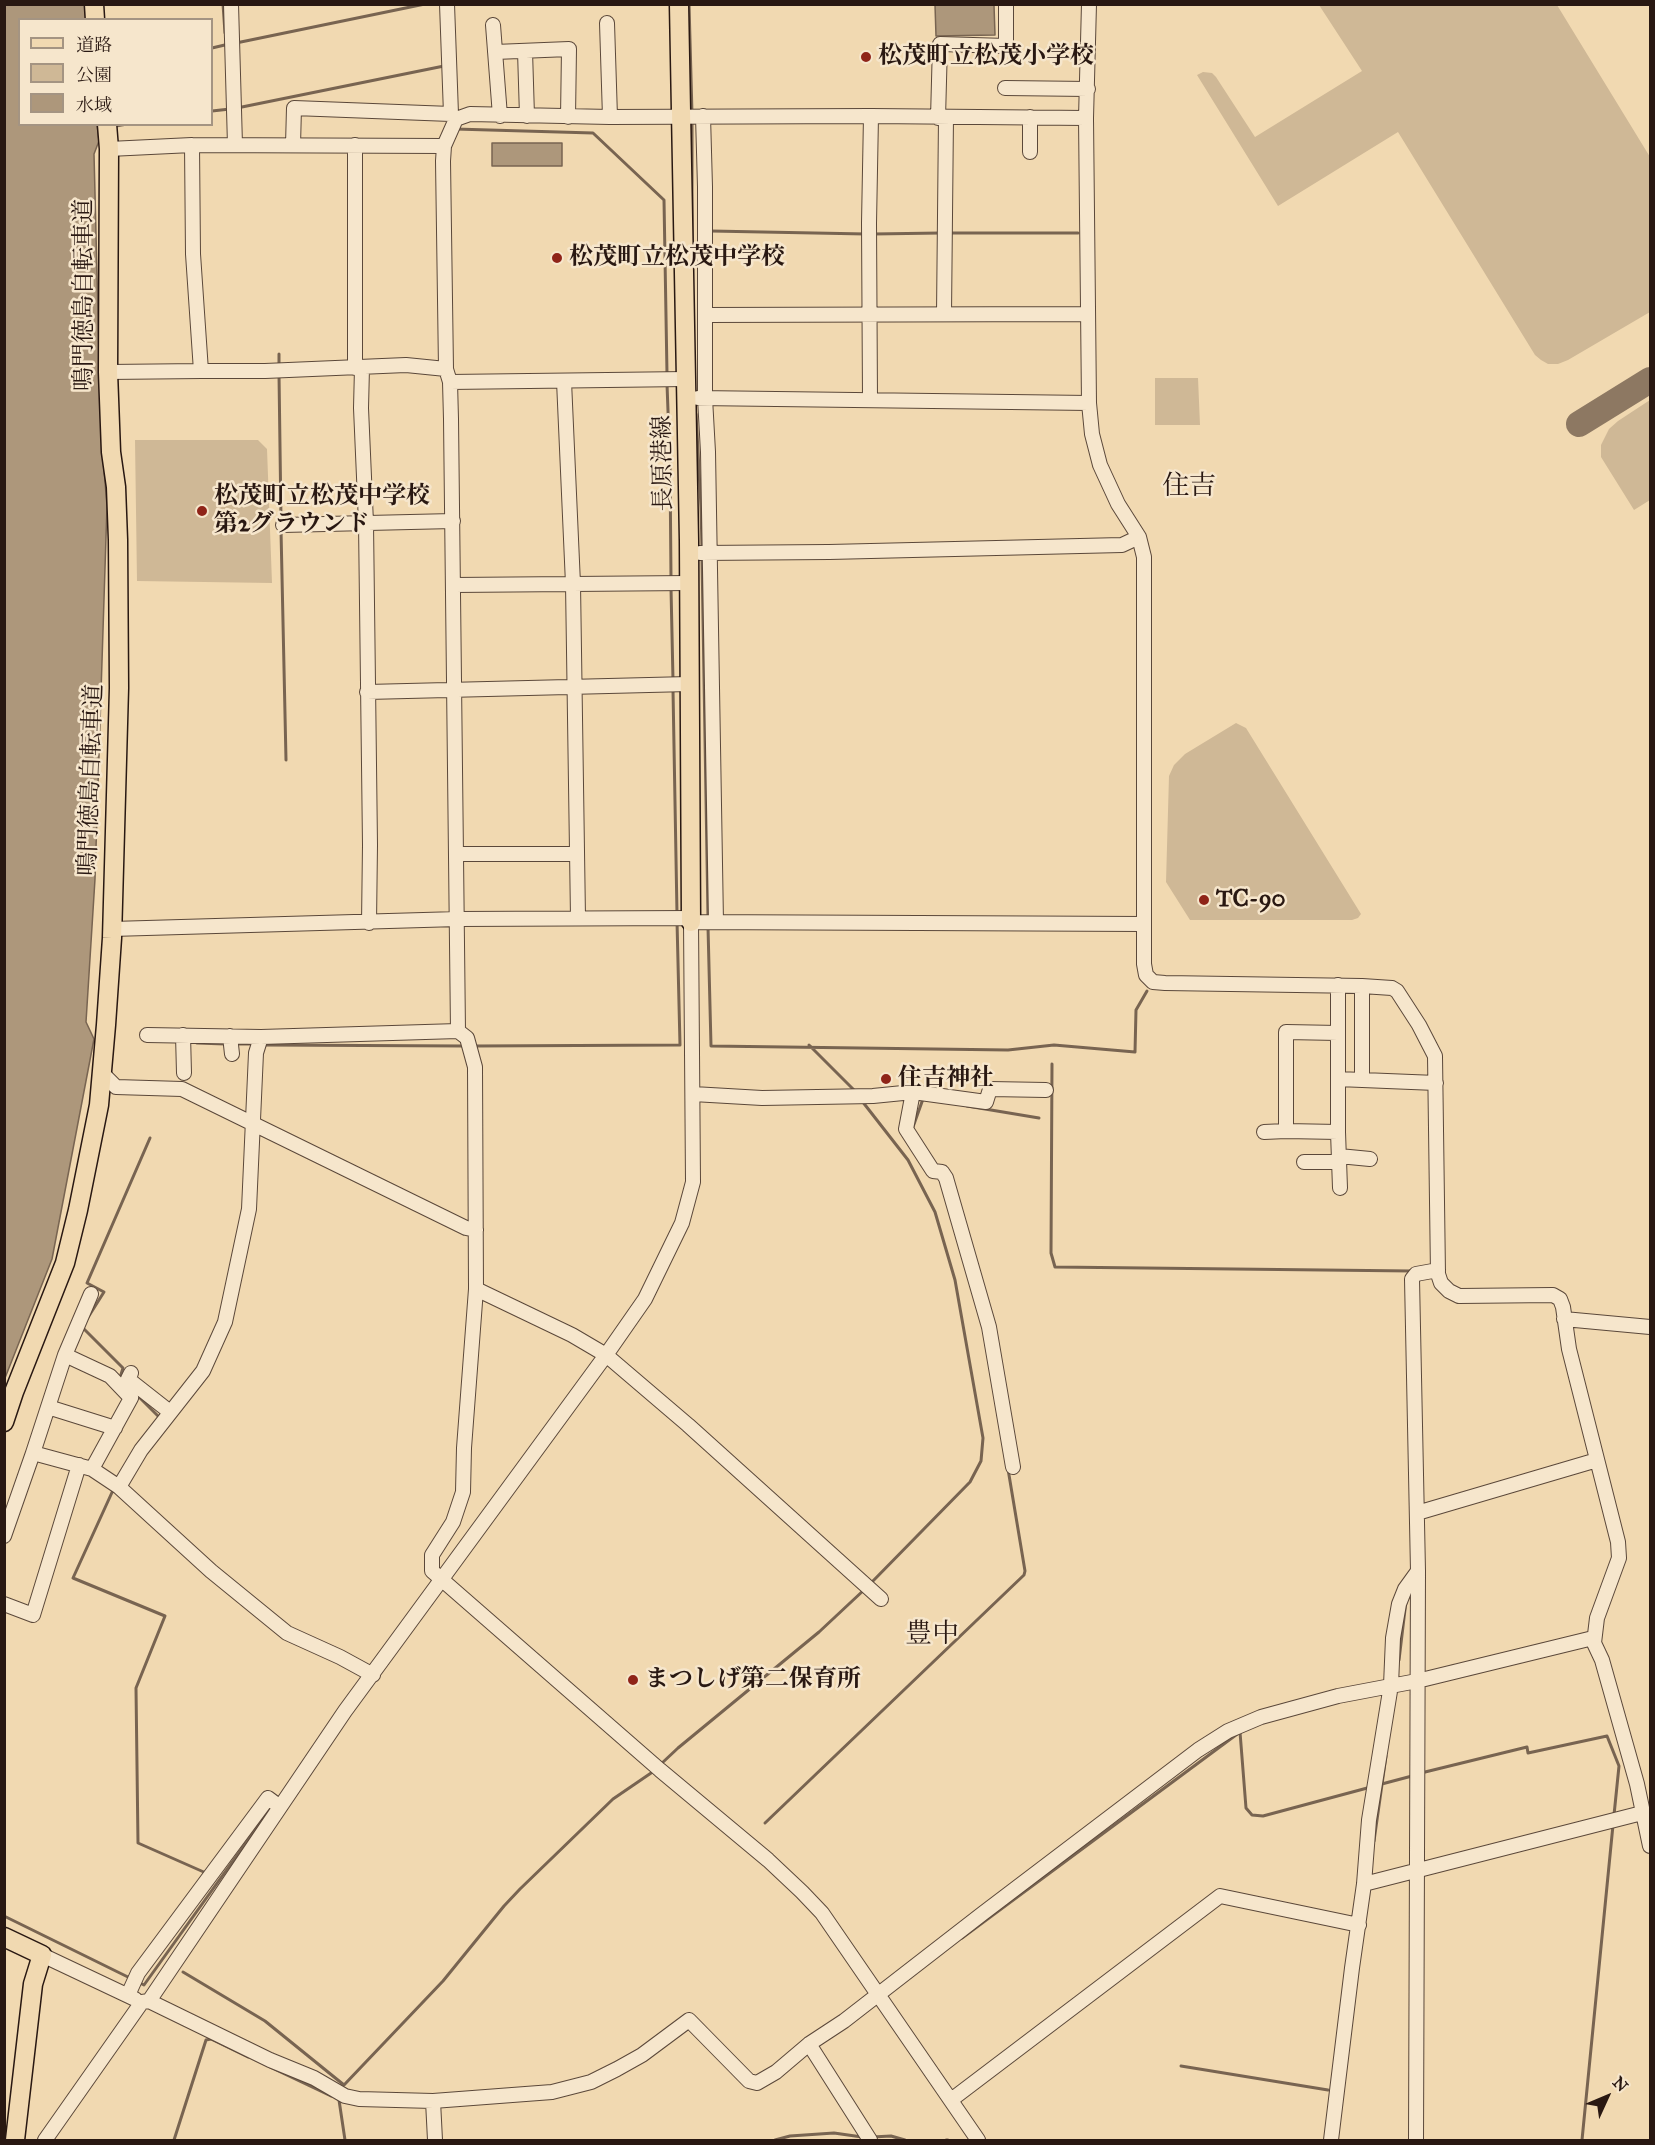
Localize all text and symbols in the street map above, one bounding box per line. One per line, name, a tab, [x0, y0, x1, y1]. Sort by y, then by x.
legend	[18, 18, 213, 126]
text: 道路	[76, 34, 112, 56]
place label: 松茂町立松茂小学校	[878, 43, 1094, 71]
marker: 松茂町立松茂小学校	[859, 50, 873, 64]
text: 公園	[76, 64, 112, 86]
text: 水域	[76, 94, 112, 116]
street label: 鳴門徳島自転車道	[71, 199, 99, 391]
place label: 松茂町立松茂中学校	[569, 244, 785, 272]
marker: 松茂町立松茂中学校	[550, 251, 564, 265]
street label: 長原港線	[649, 415, 679, 511]
district label: 住吉	[1162, 471, 1216, 503]
place label: 松茂町立松茂中学校 第2グラウンド	[214, 483, 430, 539]
marker: 松茂町立松茂中学校 第2グラウンド	[195, 504, 209, 518]
street label: 鳴門徳島自転車道	[74, 684, 110, 876]
place label: TC-90	[1216, 886, 1286, 914]
marker: TC-90	[1197, 893, 1211, 907]
place label: 住吉神社	[898, 1065, 994, 1093]
marker: 住吉神社	[879, 1072, 893, 1086]
district label: 豊中	[905, 1619, 959, 1651]
place label: まつしげ第二保育所	[645, 1666, 861, 1694]
marker: まつしげ第二保育所	[626, 1673, 640, 1687]
north arrow	[1577, 2067, 1637, 2127]
text: N	[1609, 2073, 1632, 2096]

